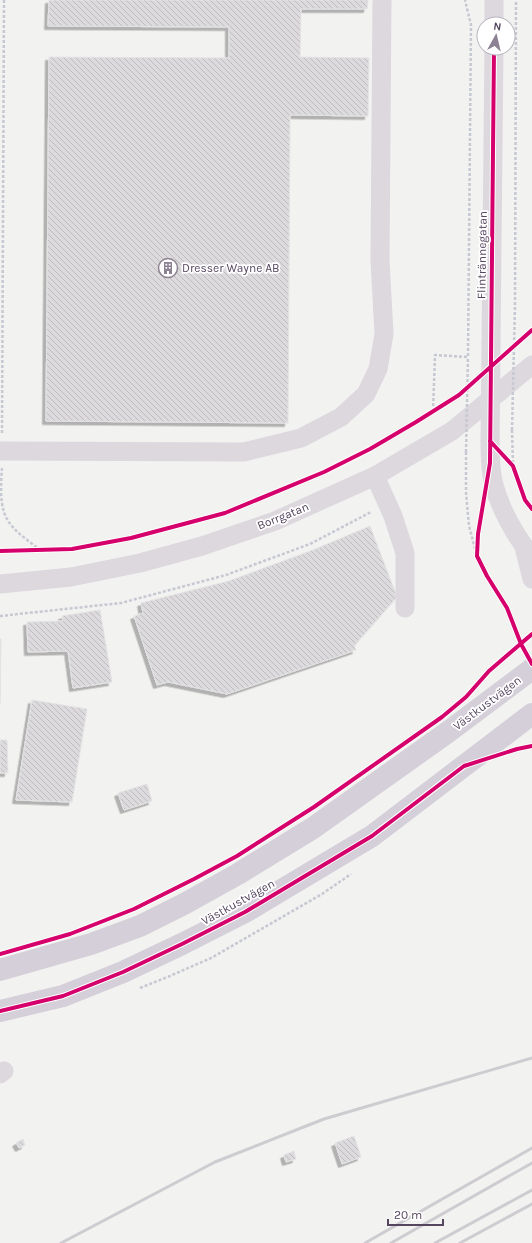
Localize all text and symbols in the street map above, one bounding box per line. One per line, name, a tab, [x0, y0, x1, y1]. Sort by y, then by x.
north arrow	[476, 16, 516, 56]
text: N	[493, 20, 502, 34]
street label: Flintrännegatan	[474, 211, 490, 299]
building icon: Dresser Wayne AB	[157, 257, 179, 279]
place label: Dresser Wayne AB	[182, 261, 280, 275]
street label: Borrgatan	[255, 499, 311, 533]
street label: Västkustvägen	[450, 673, 524, 733]
street label: Västkustvägen	[199, 876, 277, 928]
scale bar	[388, 1201, 443, 1227]
text: 20 m	[394, 1208, 422, 1222]

